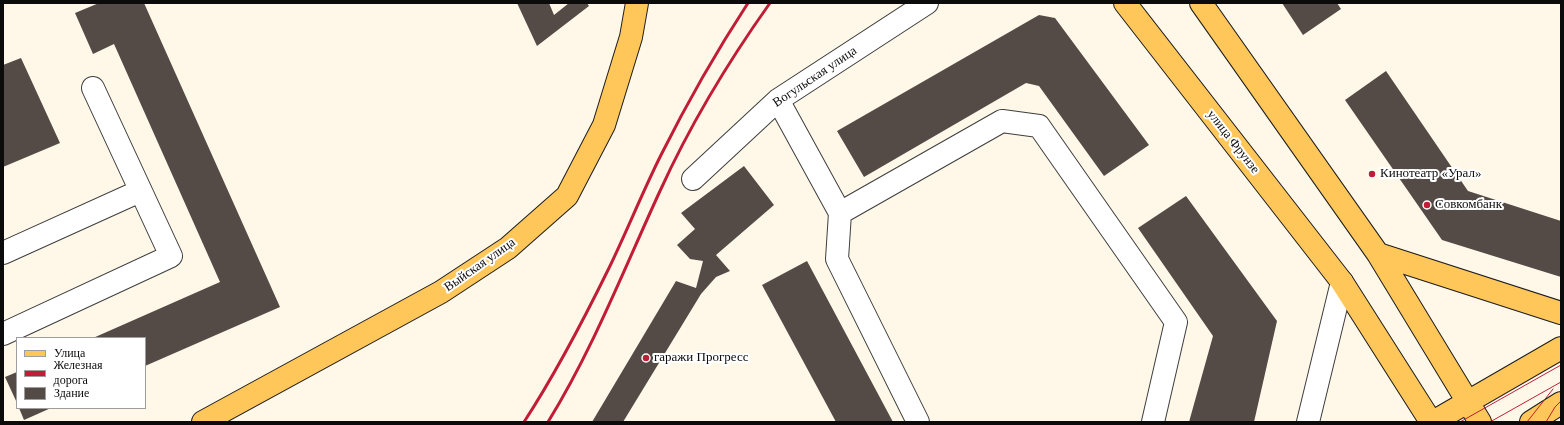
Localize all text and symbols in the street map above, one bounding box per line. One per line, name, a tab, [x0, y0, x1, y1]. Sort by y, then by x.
street label: Вогульская улица	[770, 43, 860, 111]
street label: улица Фрунзе	[1203, 107, 1263, 177]
place label: Кинотеатр «Урал»	[1380, 166, 1481, 182]
marker: Кинотеатр «Урал»	[1367, 169, 1377, 179]
place label: Совкомбанк	[1435, 197, 1502, 213]
marker: Совкомбанк	[1422, 200, 1432, 210]
street label: Выйская улица	[441, 235, 519, 295]
legend	[16, 337, 146, 409]
text: Улица	[54, 346, 85, 360]
place label: гаражи Прогресс	[654, 350, 748, 366]
marker: гаражи Прогресс	[641, 353, 651, 363]
text: Железная дорога	[54, 358, 103, 387]
text: Здание	[54, 386, 89, 400]

